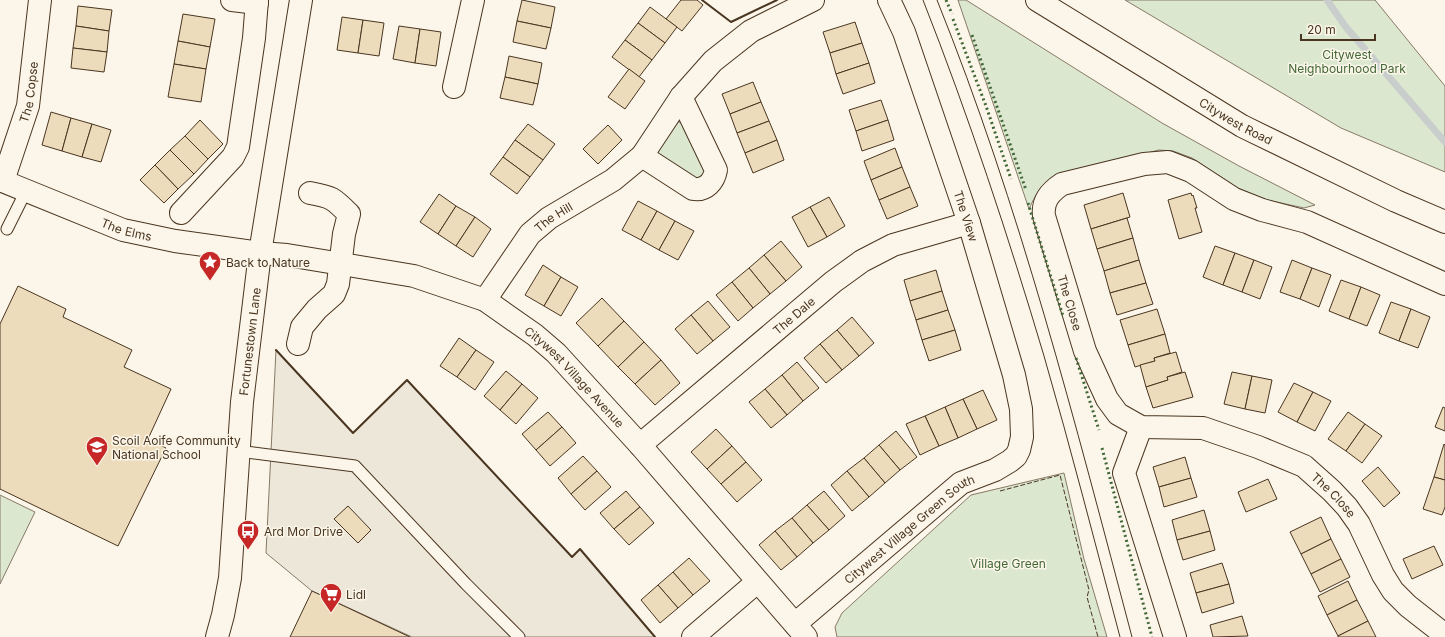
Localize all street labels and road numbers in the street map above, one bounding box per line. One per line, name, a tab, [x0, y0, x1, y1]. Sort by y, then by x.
street label: The Copse	[16, 61, 41, 125]
street label: Citywest Road	[1197, 94, 1275, 147]
street label: The View	[951, 188, 981, 244]
street label: The Hill	[531, 198, 575, 235]
street label: The Elms	[99, 214, 153, 243]
street label: The Close	[1055, 273, 1086, 332]
street label: Fortunestown Lane	[235, 286, 263, 396]
street label: The Dale	[769, 293, 818, 337]
street label: Citywest Village Avenue	[522, 323, 628, 430]
street label: The Close	[1309, 469, 1359, 520]
street label: Citywest Village Green South	[841, 471, 977, 587]

